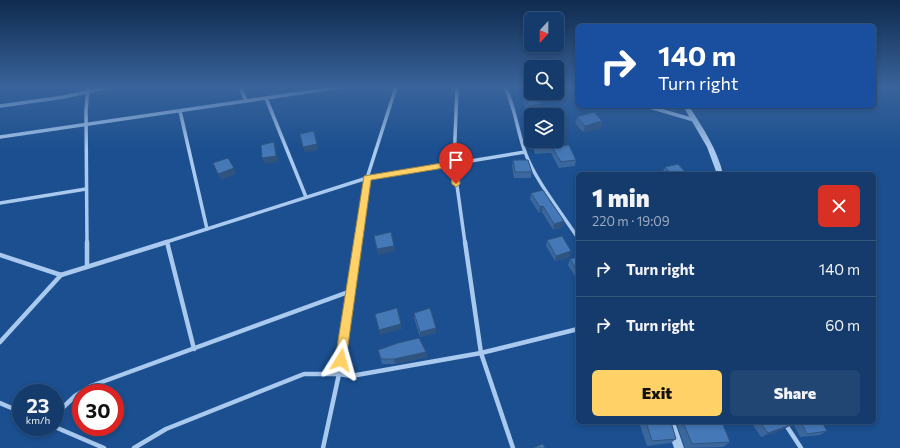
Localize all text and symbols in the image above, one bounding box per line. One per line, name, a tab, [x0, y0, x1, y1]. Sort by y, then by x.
north arrow	[524, 12, 564, 52]
map controls	[524, 12, 564, 148]
text: 140 m	[658, 38, 736, 72]
icon: right	[592, 40, 644, 92]
button: search	[524, 60, 564, 100]
text: Turn right	[658, 72, 738, 94]
button: layers	[524, 108, 564, 148]
pin	[439, 143, 473, 184]
icon: arrive	[445, 149, 467, 171]
text: 1 min	[592, 183, 650, 212]
button: close	[818, 185, 860, 227]
text: 220 m · 19:09	[592, 213, 670, 229]
icon: right	[592, 258, 614, 280]
text: Turn right	[626, 260, 695, 278]
text: 140 m	[819, 260, 860, 278]
icon: right	[592, 314, 614, 336]
text: Turn right	[626, 316, 695, 334]
text: 60 m	[825, 316, 860, 334]
position arrow	[320, 339, 362, 381]
button: Exit	[592, 370, 722, 416]
button: Share	[730, 370, 860, 416]
speed limit sign: 30	[72, 384, 124, 436]
text: 23	[26, 393, 50, 417]
text: km/h	[26, 414, 50, 426]

